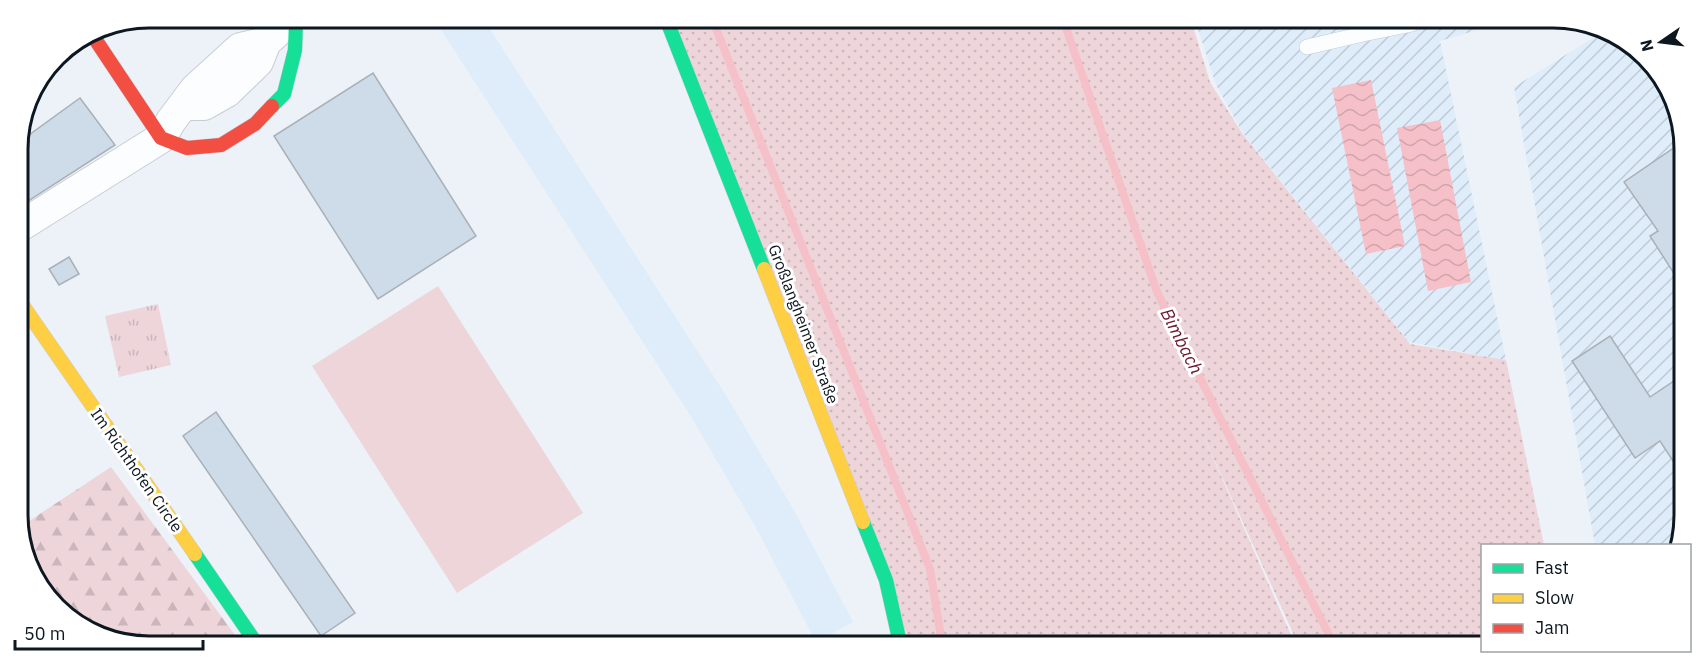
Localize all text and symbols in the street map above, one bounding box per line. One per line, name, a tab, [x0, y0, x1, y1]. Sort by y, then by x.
north arrow	[1631, 12, 1691, 72]
text: N	[1635, 38, 1658, 54]
street label: Großlangheimer Straße	[764, 242, 844, 407]
water label: Bimbach	[1156, 304, 1208, 378]
street label: Im Richthofen Circle	[87, 404, 187, 536]
legend	[1481, 544, 1691, 652]
text: Fast	[1535, 556, 1569, 579]
text: Slow	[1535, 586, 1574, 609]
scale bar	[15, 613, 202, 651]
text: Jam	[1535, 616, 1570, 639]
text: 50 m	[24, 622, 66, 645]

